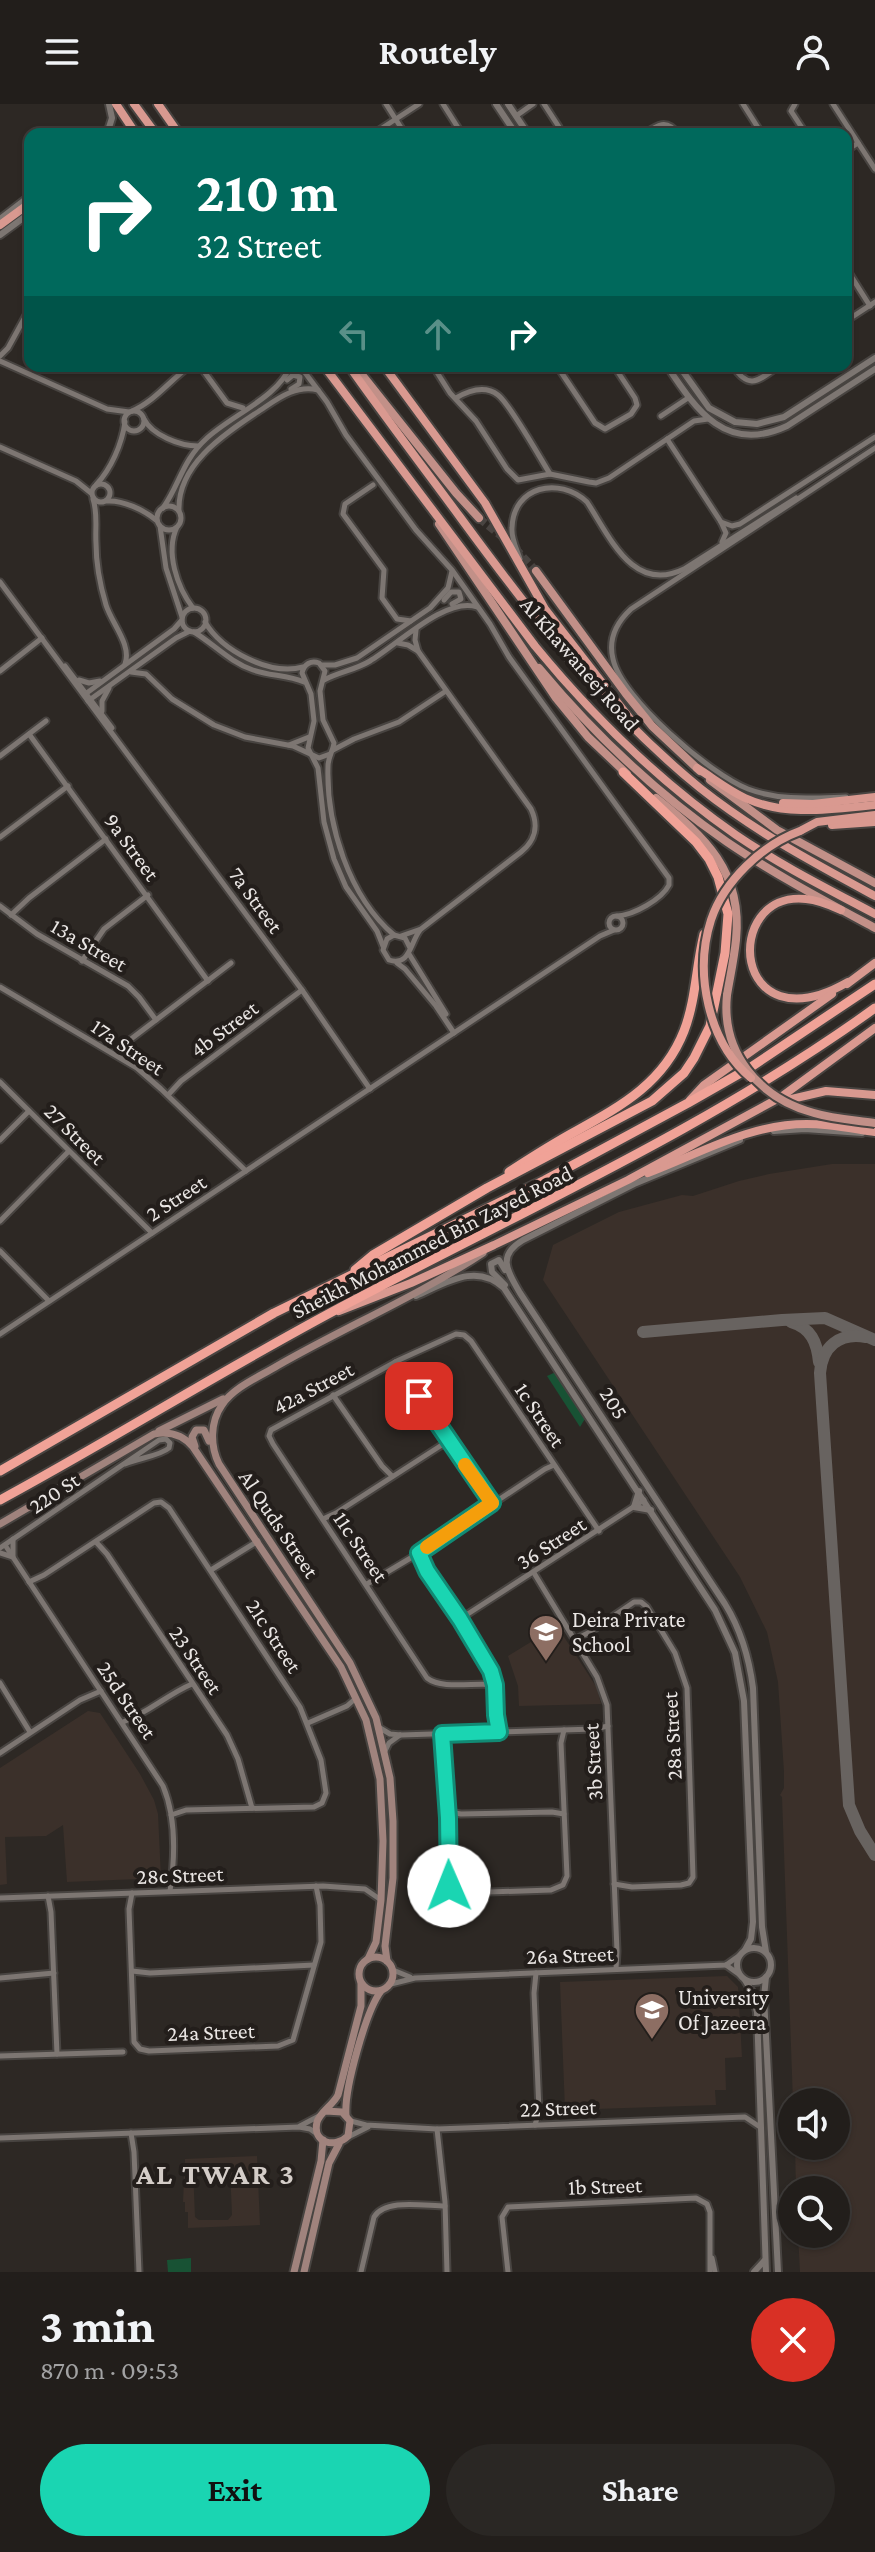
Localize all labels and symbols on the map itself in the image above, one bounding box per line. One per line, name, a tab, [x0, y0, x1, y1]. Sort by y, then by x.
street label: Al Khawaneej Road	[515, 592, 645, 736]
street label: 9a Street	[99, 808, 165, 886]
street label: 7a Street	[224, 862, 289, 938]
street label: 13a Street	[47, 913, 132, 977]
street label: 4b Street	[185, 995, 263, 1063]
street label: 17a Street	[87, 1014, 170, 1081]
street label: 27 Street	[39, 1098, 111, 1170]
street label: Sheikh Mohammed Bin Zayed Road	[288, 1160, 577, 1324]
street label: 2 Street	[141, 1169, 211, 1226]
street label: 42a Street	[269, 1356, 358, 1420]
pin	[385, 1362, 453, 1430]
street label: 1c Street	[509, 1378, 571, 1452]
street label: 205	[594, 1382, 634, 1424]
street label: Al Quds Street	[234, 1465, 325, 1583]
street label: 220 St	[24, 1467, 84, 1519]
street label: 11c Street	[328, 1507, 394, 1587]
street label: 36 Street	[512, 1511, 591, 1575]
street label: 21c Street	[241, 1595, 307, 1678]
place label: Deira Private School	[572, 1607, 685, 1657]
school or university icon: Deira Private School	[527, 1613, 565, 1663]
street label: 23 Street	[164, 1621, 228, 1699]
street label: 25d Street	[92, 1656, 162, 1744]
street label: 28a Street	[657, 1691, 687, 1781]
street label: 3b Street	[578, 1722, 608, 1801]
position arrow	[407, 1844, 491, 1928]
street label: 28c Street	[136, 1861, 225, 1889]
street label: 26a Street	[526, 1941, 615, 1969]
place label: University Of Jazeera	[678, 1985, 770, 2035]
school or university icon: University Of Jazeera	[633, 1991, 671, 2041]
street label: 24a Street	[167, 2018, 256, 2046]
street label: 22 Street	[519, 2094, 597, 2122]
district label: AL TWAR 3	[135, 2157, 296, 2190]
street label: 1b Street	[567, 2172, 643, 2200]

